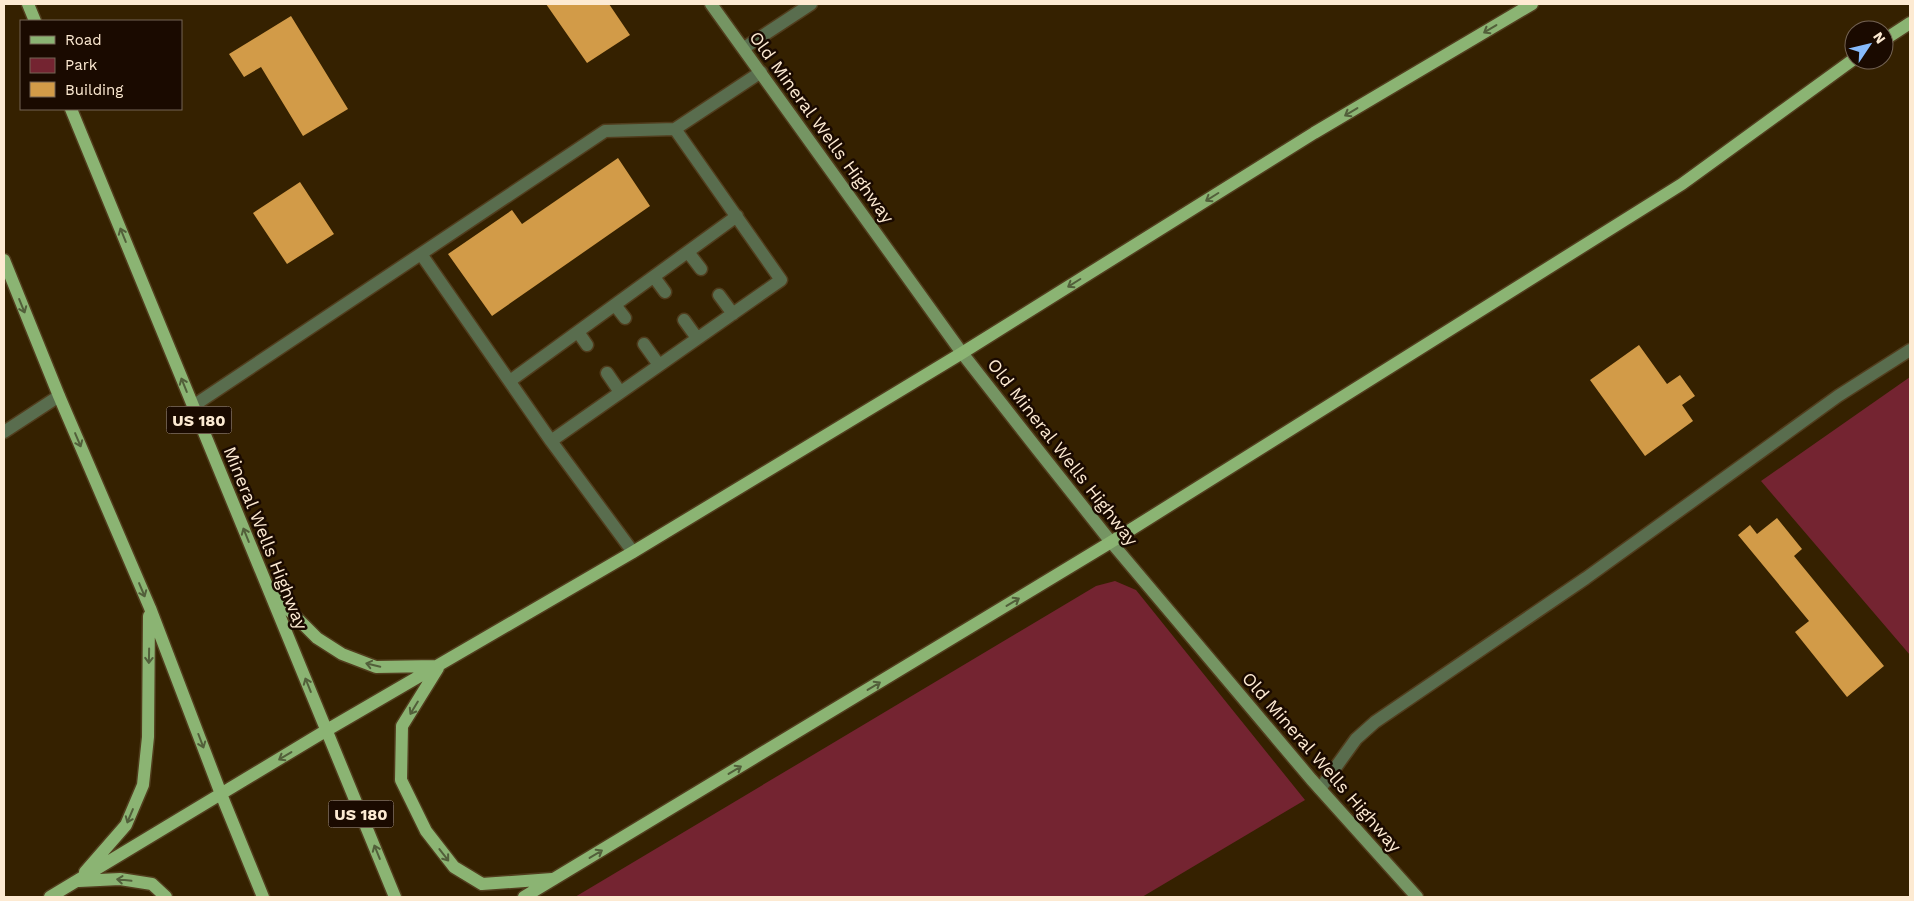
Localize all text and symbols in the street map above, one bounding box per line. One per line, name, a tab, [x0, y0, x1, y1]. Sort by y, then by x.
legend	[20, 20, 182, 110]
north arrow	[1844, 20, 1894, 70]
one-way arrow	[1484, 24, 1498, 34]
street label: Old Mineral Wells Highway	[745, 27, 899, 228]
text: N	[1870, 29, 1889, 46]
text: Road	[65, 31, 102, 49]
text: Park	[65, 56, 98, 74]
text: Building	[65, 81, 123, 99]
one-way arrow	[1344, 107, 1358, 117]
one-way arrow	[1206, 192, 1220, 202]
one-way arrow	[117, 227, 126, 242]
one-way arrow	[1068, 278, 1082, 288]
one-way arrow	[18, 298, 27, 313]
street label: Old Mineral Wells Highway	[983, 354, 1143, 550]
one-way arrow	[179, 378, 189, 393]
road number: US 180	[166, 406, 232, 434]
one-way arrow	[73, 432, 83, 447]
street label: Mineral Wells Highway	[220, 443, 313, 633]
one-way arrow	[241, 528, 251, 543]
one-way arrow	[137, 582, 147, 597]
one-way arrow	[1006, 596, 1020, 606]
one-way arrow	[144, 648, 154, 664]
one-way arrow	[366, 660, 382, 669]
street label: Old Mineral Wells Highway	[1238, 668, 1407, 857]
one-way arrow	[303, 678, 313, 693]
one-way arrow	[867, 680, 881, 691]
one-way arrow	[408, 700, 418, 714]
one-way arrow	[197, 733, 206, 748]
one-way arrow	[278, 751, 292, 761]
one-way arrow	[727, 764, 741, 774]
road number: US 180	[328, 801, 394, 828]
one-way arrow	[125, 808, 134, 823]
one-way arrow	[371, 845, 381, 860]
one-way arrow	[439, 848, 449, 862]
one-way arrow	[588, 849, 602, 859]
one-way arrow	[116, 875, 132, 885]

